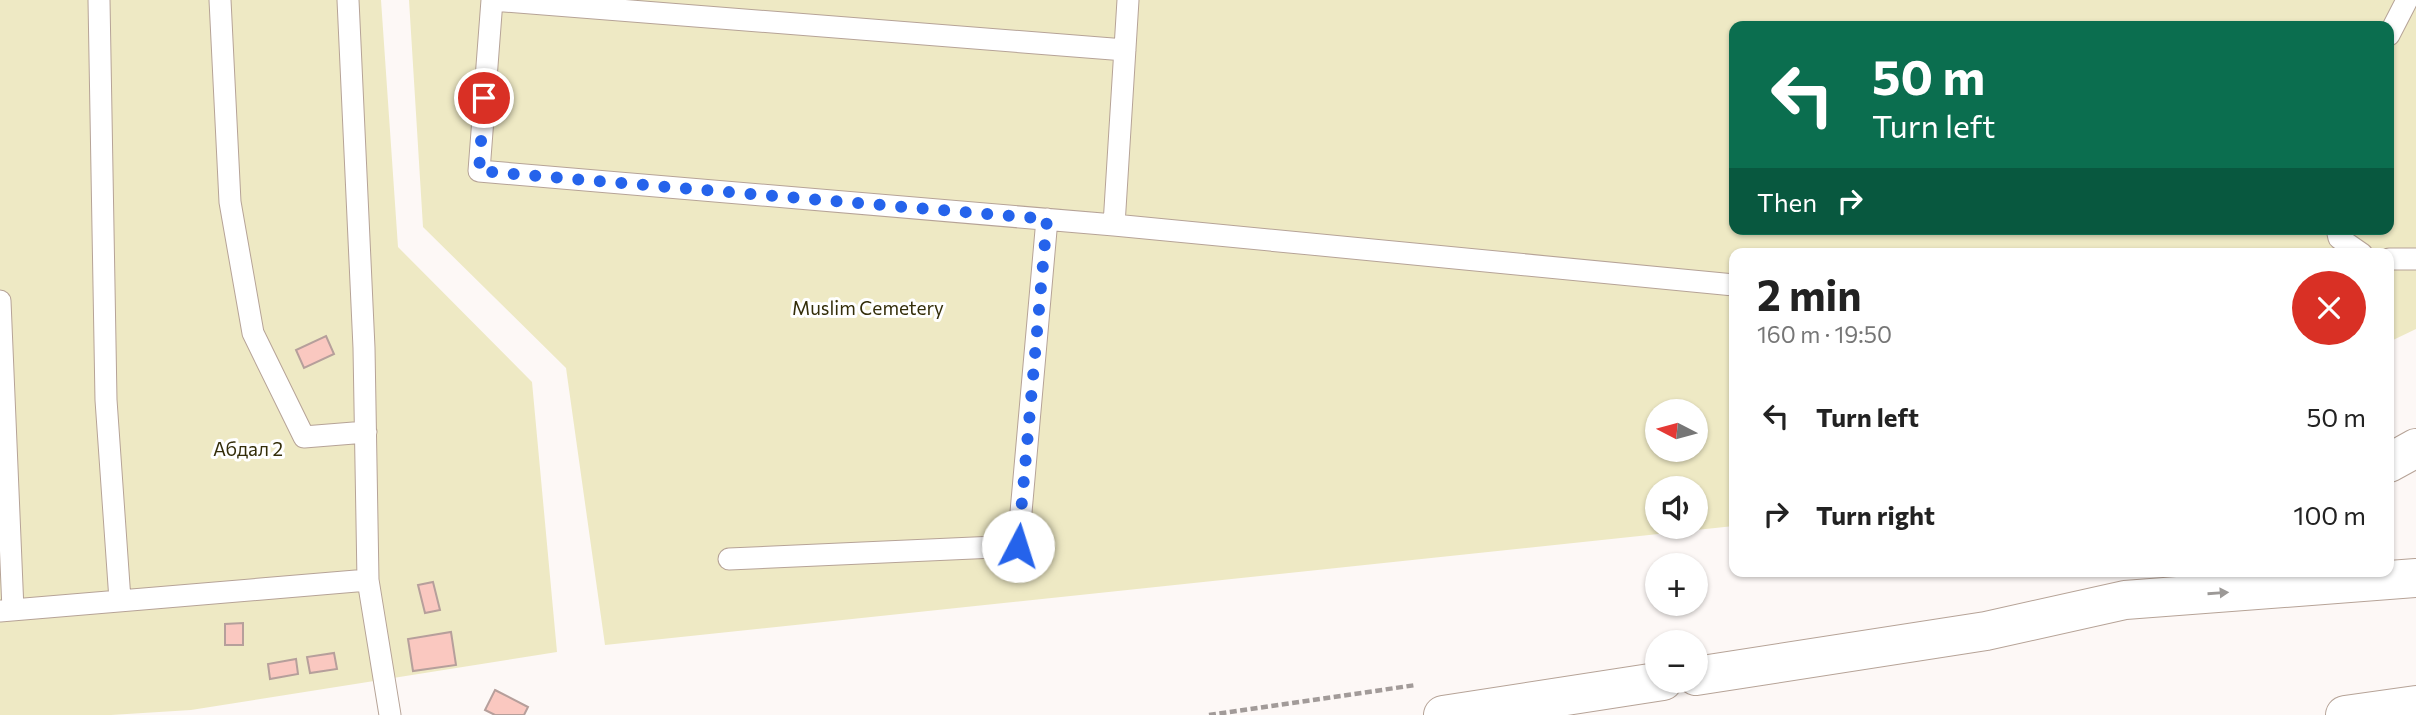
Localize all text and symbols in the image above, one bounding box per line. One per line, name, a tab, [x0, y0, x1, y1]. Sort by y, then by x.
text: 50 m	[1872, 45, 1985, 105]
icon: left	[1757, 49, 1848, 140]
pin	[454, 68, 514, 128]
icon: arrive	[465, 79, 503, 117]
text: Turn left	[1872, 105, 1996, 145]
icon: right	[1831, 182, 1869, 220]
text: Then	[1757, 186, 1817, 217]
text: 2 min	[1757, 268, 1862, 320]
button: close	[2292, 271, 2366, 345]
park label: Muslim Cemetery	[792, 296, 944, 319]
text: 160 m · 19:50	[1757, 320, 1892, 348]
icon: left	[1757, 397, 1795, 435]
north arrow	[1645, 399, 1708, 462]
map controls	[1645, 399, 1708, 693]
text: Turn left	[1816, 401, 1919, 432]
text: 50 m	[2306, 401, 2366, 432]
park label: Абдал 2	[213, 437, 283, 460]
button: sound	[1645, 476, 1708, 539]
icon: right	[1757, 495, 1795, 533]
text: Turn right	[1816, 499, 1935, 530]
text: 100 m	[2293, 499, 2366, 530]
position arrow	[981, 509, 1055, 583]
button: +	[1645, 553, 1708, 616]
one-way arrow	[2207, 587, 2229, 598]
button: −	[1645, 630, 1708, 693]

